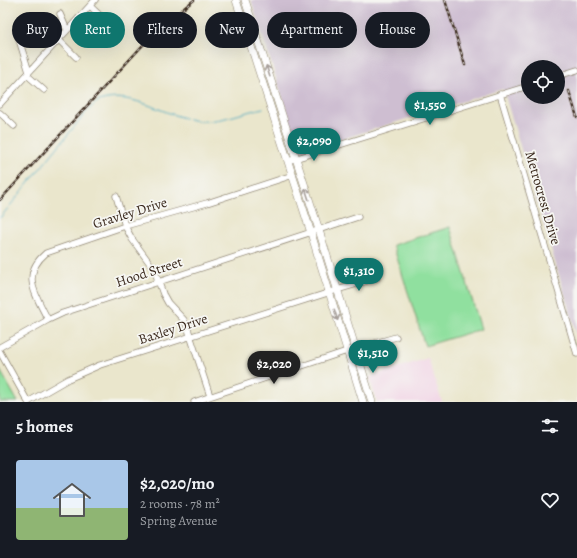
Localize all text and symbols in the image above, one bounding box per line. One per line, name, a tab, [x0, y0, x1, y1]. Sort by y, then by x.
chip: Buy	[12, 12, 62, 48]
chip: Rent	[70, 12, 125, 48]
chip: Filters	[133, 12, 197, 48]
chip: New	[205, 12, 259, 48]
chip: Apartment	[267, 12, 357, 48]
chip: House	[365, 12, 430, 48]
map controls	[521, 60, 565, 104]
button: locate	[521, 60, 565, 104]
one-way arrow	[264, 64, 271, 77]
pin: $1,550	[397, 92, 463, 126]
text: $1,550	[414, 96, 446, 113]
pin: $2,090	[281, 128, 347, 162]
text: $2,090	[297, 132, 331, 149]
street label: Metrocrest Drive	[521, 149, 565, 247]
one-way arrow	[303, 188, 310, 201]
street label: Gravley Drive	[90, 193, 170, 233]
street label: Hood Street	[113, 252, 185, 292]
pin: $1,310	[326, 258, 392, 292]
text: $1,310	[344, 262, 375, 279]
one-way arrow	[333, 308, 340, 321]
street label: Baxley Drive	[136, 309, 210, 349]
pin: $1,510	[340, 340, 406, 374]
text: $1,510	[358, 344, 388, 361]
pin: $2,020	[241, 351, 307, 385]
text: $2,020	[256, 355, 292, 372]
text: 5 homes	[16, 415, 73, 438]
icon: filters	[539, 415, 561, 437]
text: $2,020/mo	[140, 472, 215, 495]
icon: home	[48, 476, 96, 524]
icon: heart	[539, 489, 561, 511]
text: 2 rooms · 78 m²	[140, 495, 220, 512]
text: Spring Avenue	[140, 512, 217, 529]

